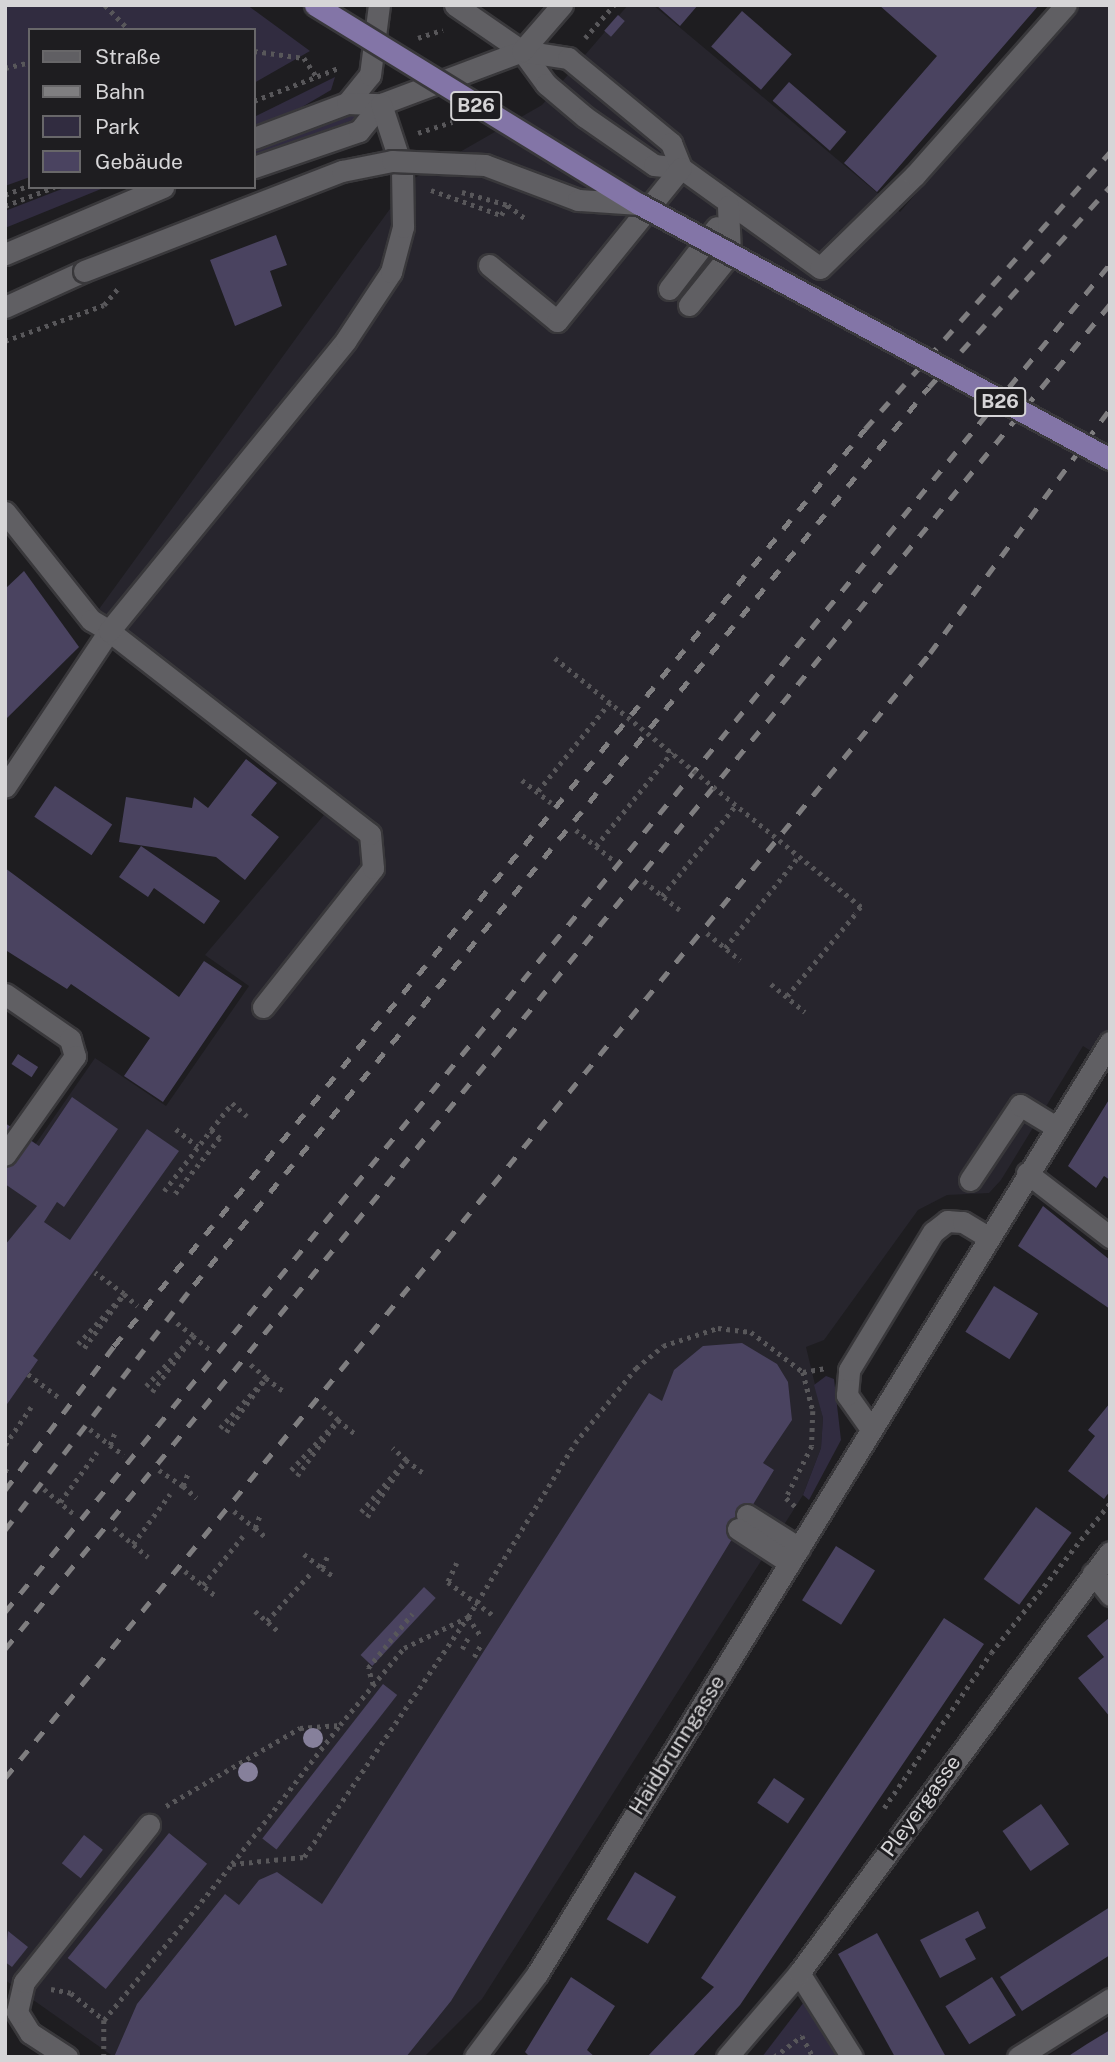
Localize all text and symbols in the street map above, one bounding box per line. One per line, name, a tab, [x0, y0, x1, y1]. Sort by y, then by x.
legend	[28, 28, 256, 189]
text: Straße	[95, 44, 161, 69]
text: Bahn	[95, 79, 145, 104]
road number: B26	[450, 90, 502, 122]
text: Park	[95, 114, 140, 139]
text: Gebäude	[95, 149, 183, 174]
road number: B26	[974, 386, 1026, 418]
street label: Haidbrunngasse	[624, 1670, 730, 1820]
street label: Pleyergasse	[876, 1750, 966, 1862]

